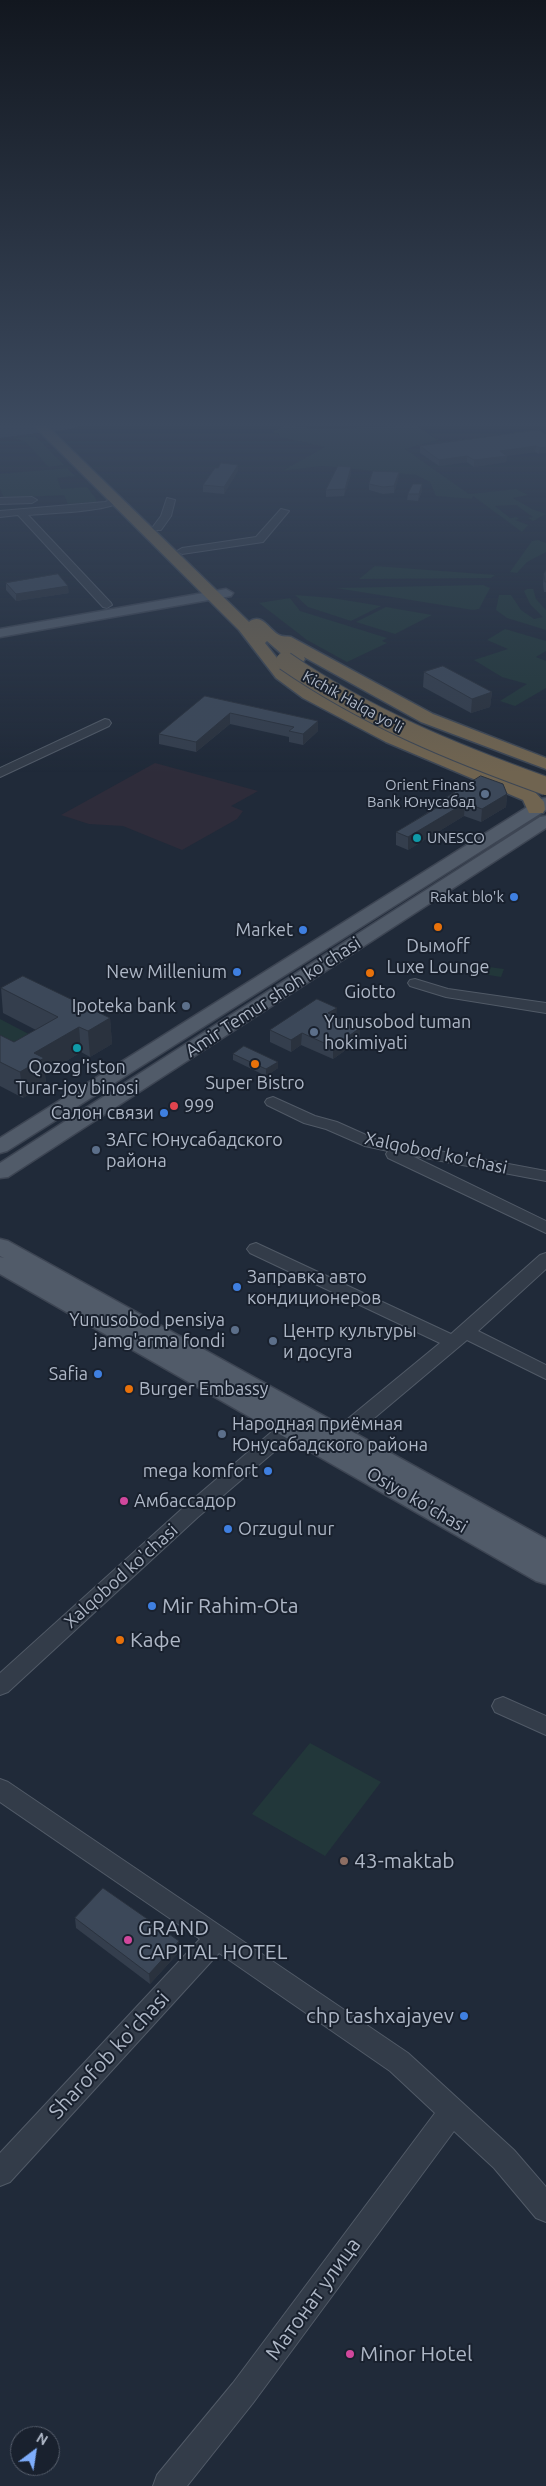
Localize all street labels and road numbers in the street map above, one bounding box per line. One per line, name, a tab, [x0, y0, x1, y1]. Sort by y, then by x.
street label: Kichik Halqa yo'li	[300, 667, 406, 737]
street label: Amir Temur shoh ko'chasi	[181, 932, 365, 1062]
street label: Xalqobod ko'chasi	[363, 1127, 509, 1179]
street label: Osiyo ko'chasi	[363, 1462, 471, 1538]
street label: Xalqobod ko'chasi	[60, 1519, 182, 1633]
street label: Sharofob ko'chasi	[43, 1986, 175, 2124]
street label: Матонат улица	[260, 2233, 366, 2365]

